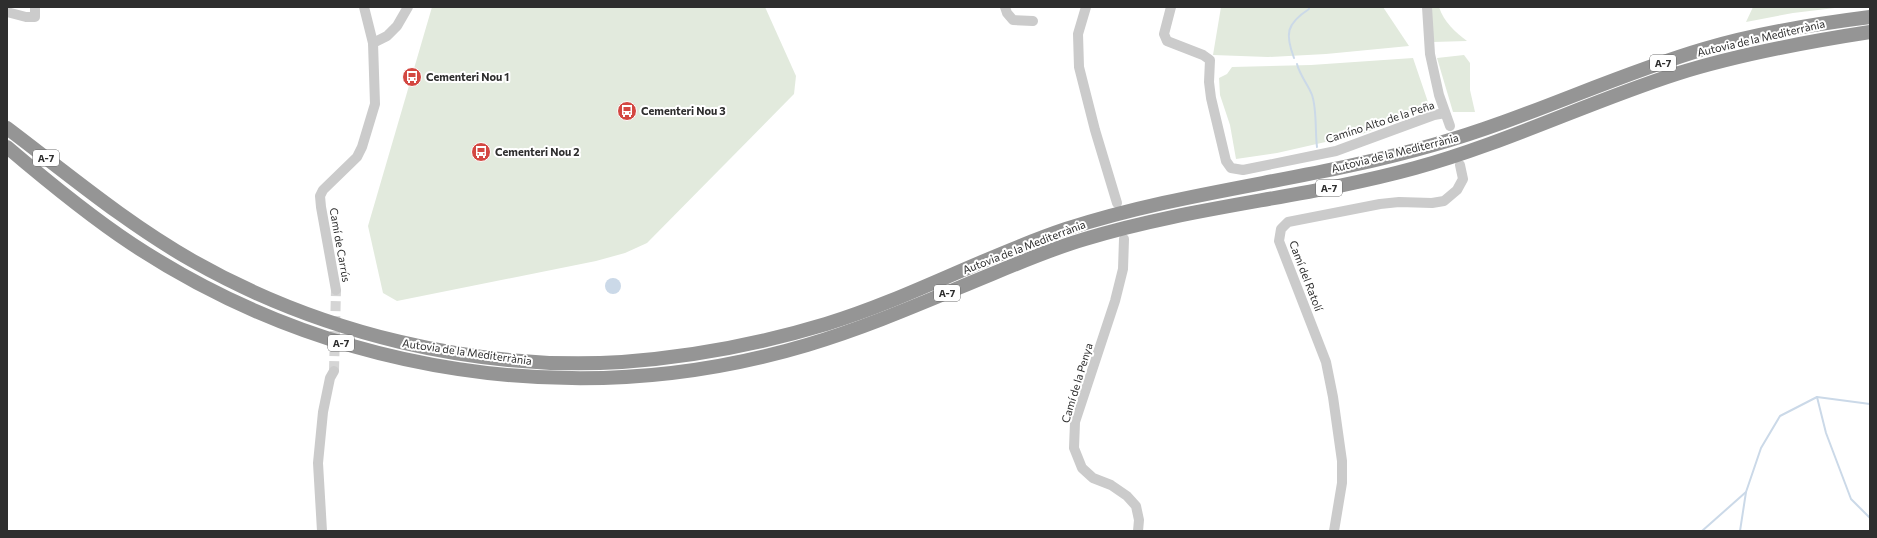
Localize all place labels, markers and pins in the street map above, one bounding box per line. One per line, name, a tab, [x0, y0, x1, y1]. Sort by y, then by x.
bus stop icon: Cementeri Nou 1	[401, 66, 423, 88]
place label: Cementeri Nou 1	[426, 70, 509, 83]
bus stop icon: Cementeri Nou 3	[616, 100, 638, 122]
place label: Cementeri Nou 3	[641, 104, 726, 117]
bus stop icon: Cementeri Nou 2	[470, 141, 492, 163]
place label: Cementeri Nou 2	[495, 145, 580, 158]

